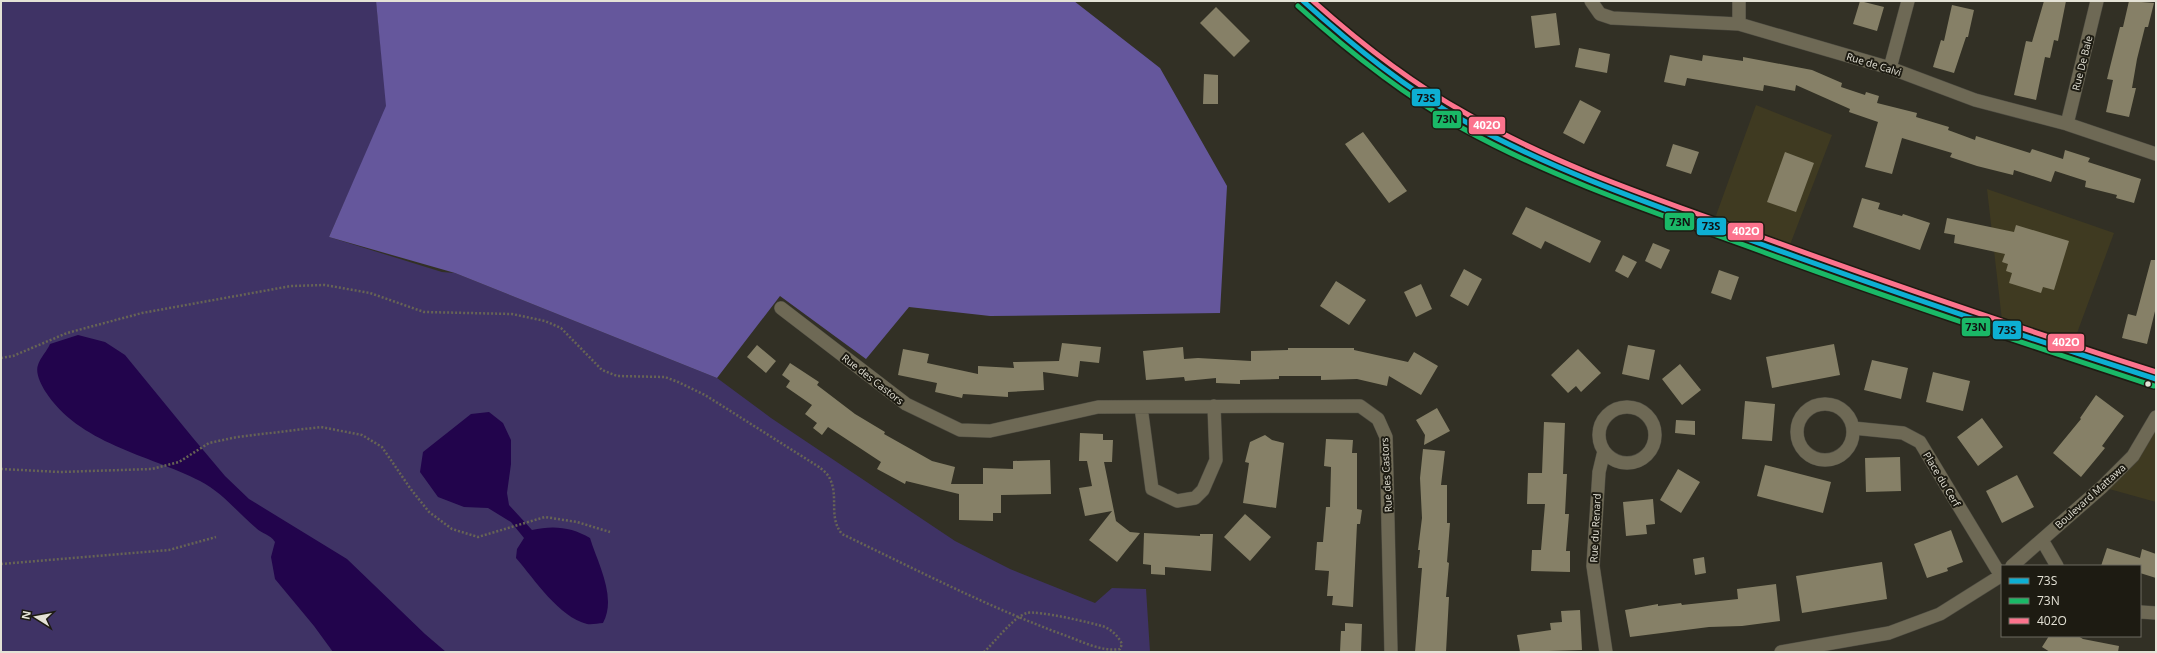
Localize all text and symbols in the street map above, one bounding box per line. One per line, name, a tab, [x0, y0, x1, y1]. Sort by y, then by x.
street label: Rue De Bale	[2068, 34, 2096, 92]
street label: Rue de Calvi	[1845, 49, 1903, 79]
line badge: 73S	[1411, 88, 1441, 107]
text: 73S	[1417, 90, 1435, 105]
line badge: 73N	[1432, 110, 1462, 129]
text: 73N	[1436, 111, 1458, 126]
line badge: 402O	[1468, 116, 1506, 135]
text: 402O	[1473, 117, 1501, 132]
line badge: 73N	[1664, 212, 1695, 231]
text: 73N	[1669, 214, 1691, 229]
line badge: 73S	[1696, 217, 1727, 236]
text: 73S	[1702, 218, 1720, 233]
line badge: 402O	[1727, 222, 1764, 241]
text: 402O	[1732, 223, 1760, 238]
line badge: 73N	[1961, 317, 1991, 337]
text: 73N	[1965, 319, 1987, 334]
line badge: 73S	[1992, 320, 2022, 340]
text: 73S	[1998, 322, 2016, 337]
line badge: 402O	[2047, 333, 2085, 352]
text: 402O	[2052, 334, 2080, 349]
street label: Rue des Castors	[839, 350, 907, 408]
unlabelled marker	[2143, 379, 2153, 389]
street label: Rue des Castors	[1377, 437, 1395, 513]
street label: Place du Cerf	[1920, 449, 1964, 509]
street label: Boulevard Mattawa	[2052, 460, 2128, 532]
street label: Rue du Renard	[1586, 493, 1604, 563]
legend	[2001, 565, 2141, 637]
text: 73S	[2037, 572, 2057, 589]
text: 73N	[2037, 592, 2060, 609]
north arrow	[16, 597, 56, 637]
text: N	[17, 609, 34, 621]
text: 402O	[2037, 612, 2067, 629]

